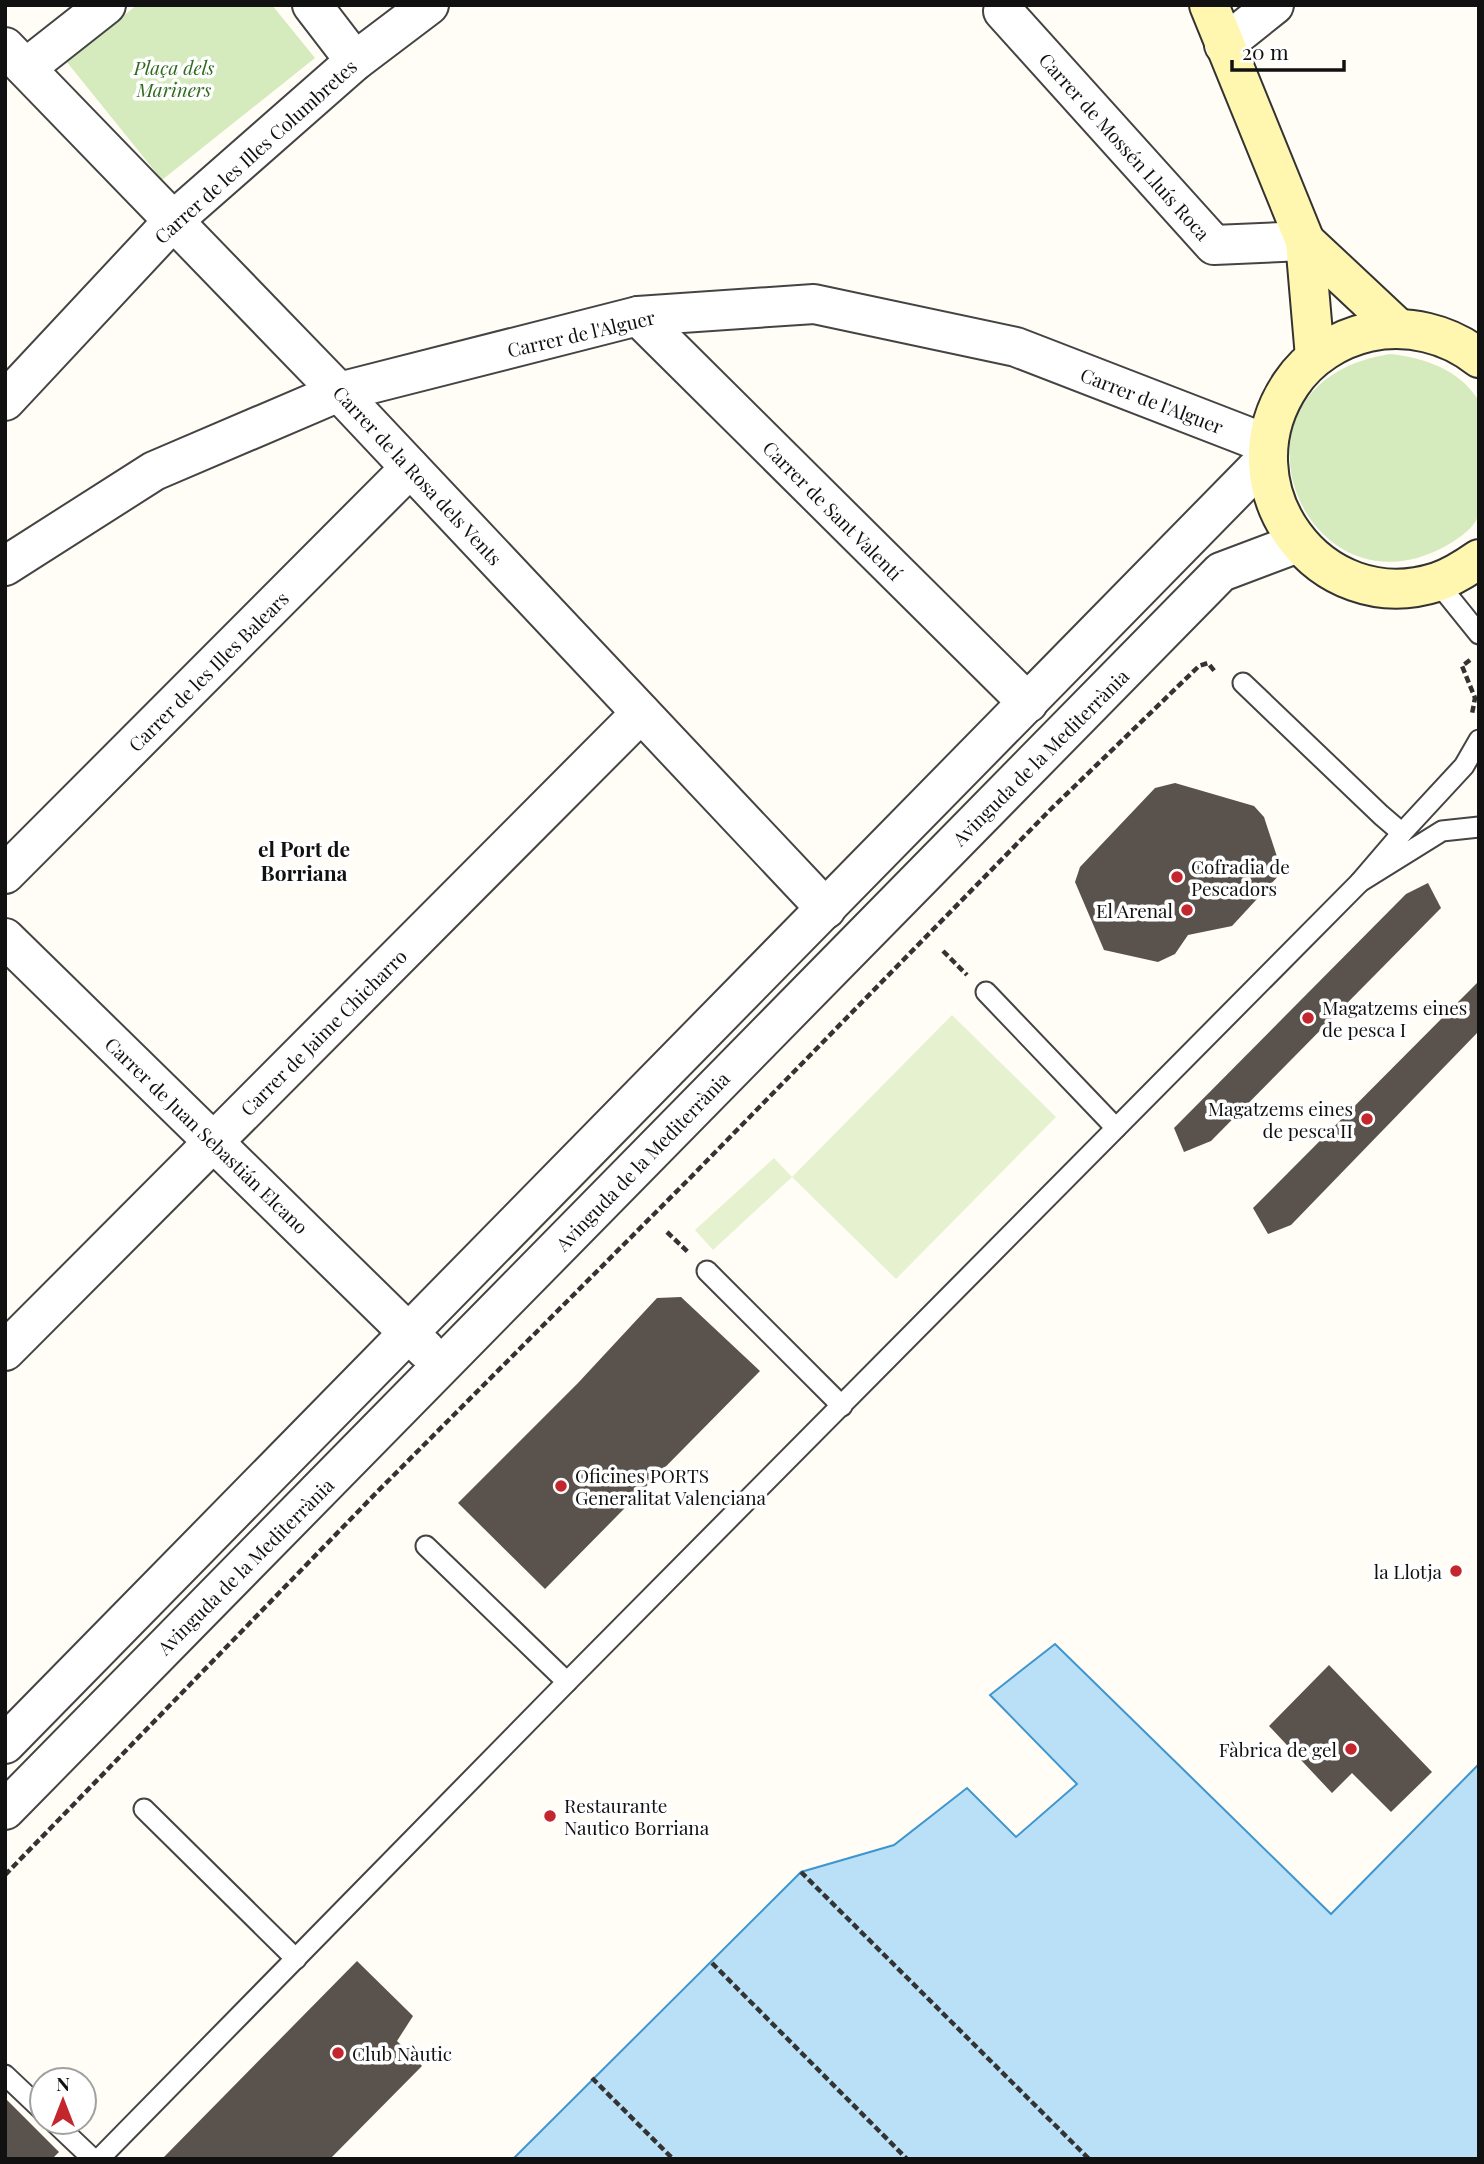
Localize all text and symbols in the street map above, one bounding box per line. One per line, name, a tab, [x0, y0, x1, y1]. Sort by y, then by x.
scale bar	[1232, 28, 1344, 72]
text: 20 m	[1242, 37, 1289, 65]
street label: Carrer de Mossén Lluís Roca	[1034, 47, 1217, 246]
street label: Carrer de les Illes Columbretes	[148, 53, 362, 249]
park label: Plaça dels Mariners	[133, 54, 214, 102]
street label: Carrer de l'Alguer	[505, 303, 658, 363]
street label: Carrer de l'Alguer	[1077, 361, 1228, 439]
street label: Carrer de la Rosa dels Vents	[328, 380, 508, 570]
street label: Carrer de Sant Valentí	[758, 435, 909, 586]
street label: Carrer de les Illes Balears	[122, 585, 294, 757]
street label: Avinguda de la Mediterrània	[945, 663, 1134, 852]
district label: el Port de Borriana	[258, 834, 350, 886]
place label: Cofradia de Pescadors	[1191, 853, 1290, 901]
marker: Cofradia de Pescadors	[1169, 869, 1185, 885]
place label: El Arenal	[1096, 897, 1174, 923]
marker: El Arenal	[1179, 902, 1195, 918]
street label: Carrer de Jaime Chicharro	[234, 943, 412, 1121]
place label: Magatzems eines de pesca I	[1322, 994, 1467, 1042]
marker: Magatzems eines de pesca I	[1300, 1010, 1316, 1026]
street label: Carrer de Juan Sebastián Elcano	[100, 1031, 314, 1239]
street label: Avinguda de la Mediterrània	[549, 1065, 735, 1257]
place label: Magatzems eines de pesca II	[1208, 1095, 1353, 1143]
marker: Magatzems eines de pesca II	[1359, 1111, 1375, 1127]
place label: Oficines PORTS Generalitat Valenciana	[575, 1462, 767, 1510]
street label: Avinguda de la Mediterrània	[150, 1472, 339, 1661]
marker: Oficines PORTS Generalitat Valenciana	[553, 1478, 569, 1494]
place label: la Llotja	[1374, 1558, 1443, 1584]
marker: la Llotja	[1448, 1563, 1464, 1579]
place label: Fàbrica de gel	[1219, 1736, 1338, 1762]
marker: Fàbrica de gel	[1343, 1741, 1359, 1757]
place label: Restaurante Nautico Borriana	[564, 1792, 710, 1840]
marker: Restaurante Nautico Borriana	[542, 1808, 558, 1824]
place label: Club Nàutic	[352, 2040, 452, 2066]
marker: Club Nàutic	[330, 2045, 346, 2061]
north arrow	[28, 2066, 98, 2136]
text: N	[56, 2070, 70, 2096]

